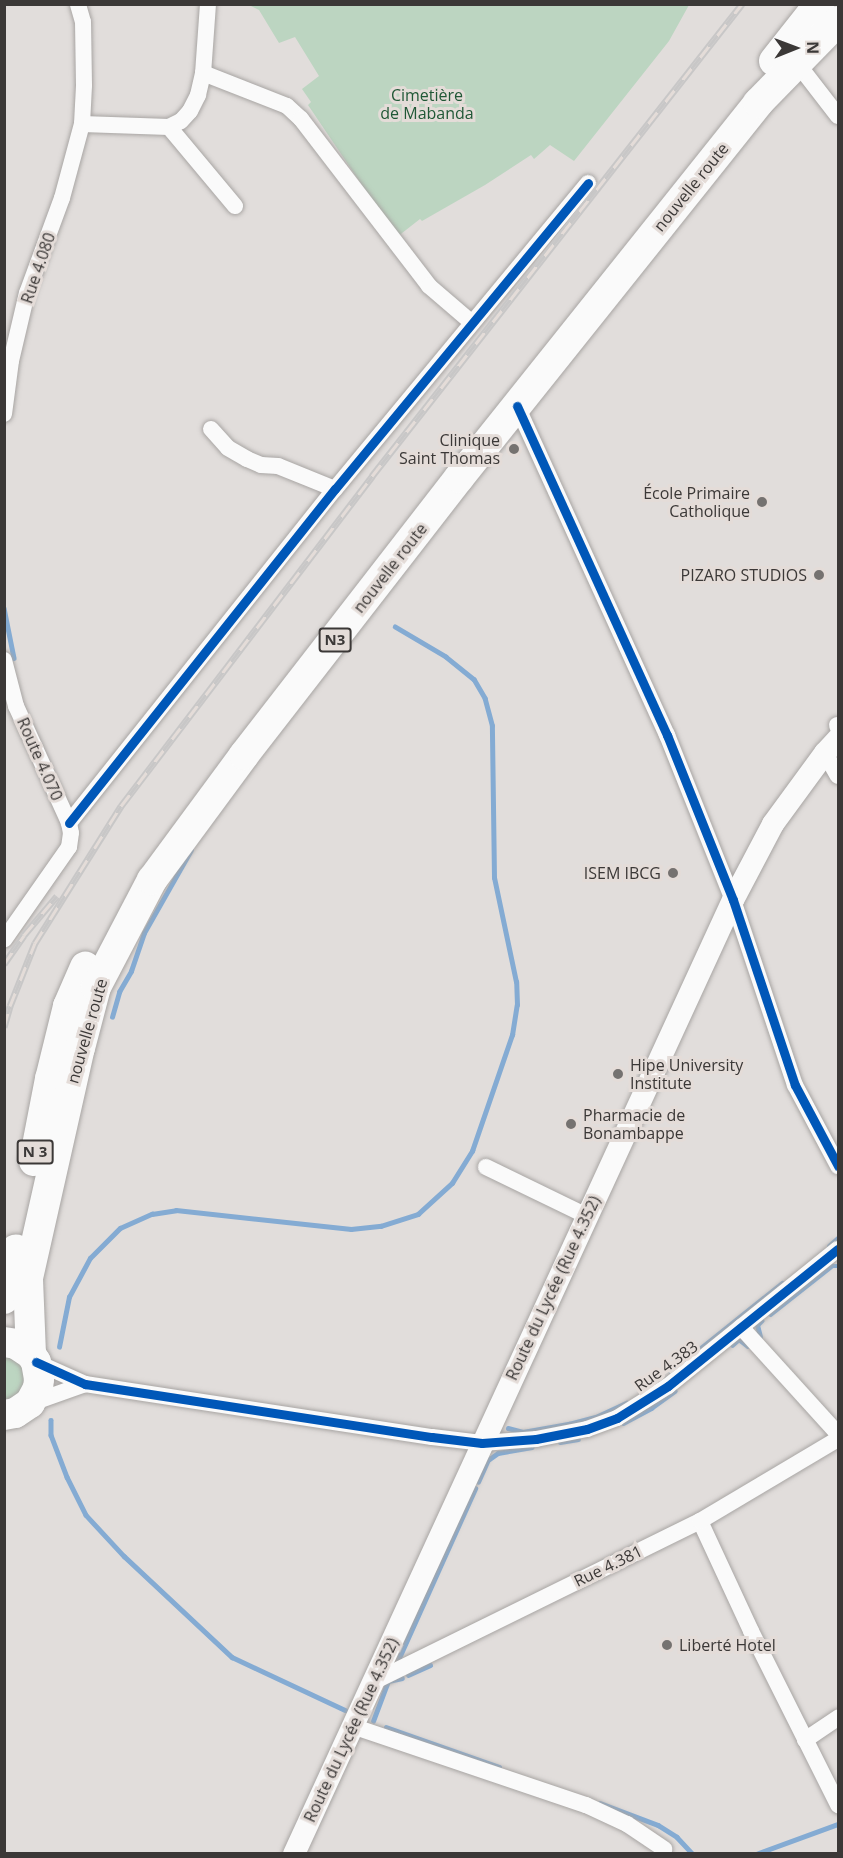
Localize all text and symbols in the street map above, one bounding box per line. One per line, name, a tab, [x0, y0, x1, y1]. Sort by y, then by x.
north arrow	[765, 18, 825, 78]
text: N	[802, 41, 824, 54]
park label: Cimetière de Mabanda	[380, 85, 474, 123]
street label: nouvelle route	[650, 139, 732, 235]
street label: Rue 4.080	[17, 230, 59, 306]
place label: Clinique Saint Thomas	[399, 430, 500, 468]
marker: Clinique Saint Thomas	[505, 440, 523, 458]
place label: École Primaire Catholique	[643, 483, 750, 521]
marker: École Primaire Catholique	[755, 495, 769, 509]
street label: nouvelle route	[349, 519, 431, 617]
place label: PIZARO STUDIOS	[681, 565, 807, 585]
marker: PIZARO STUDIOS	[812, 568, 826, 582]
road number: N3	[318, 628, 352, 652]
street label: Route 4.070	[13, 714, 67, 804]
place label: ISEM IBCG	[584, 863, 661, 883]
marker: ISEM IBCG	[666, 866, 680, 880]
street label: nouvelle route	[63, 976, 111, 1086]
place label: Hipe University Institute	[630, 1055, 743, 1093]
marker: Hipe University Institute	[611, 1067, 625, 1081]
place label: Pharmacie de Bonambappe	[583, 1105, 685, 1143]
marker: Pharmacie de Bonambappe	[564, 1117, 578, 1131]
road number: N 3	[15, 1140, 54, 1164]
street label: Route du Lycée (Rue 4.352)	[502, 1193, 604, 1383]
street label: Rue 4.383	[631, 1337, 701, 1395]
street label: Rue 4.381	[571, 1541, 645, 1591]
street label: Route du Lycée (Rue 4.352)	[300, 1635, 402, 1825]
place label: Liberté Hotel	[679, 1635, 776, 1655]
marker: Liberté Hotel	[660, 1638, 674, 1652]

